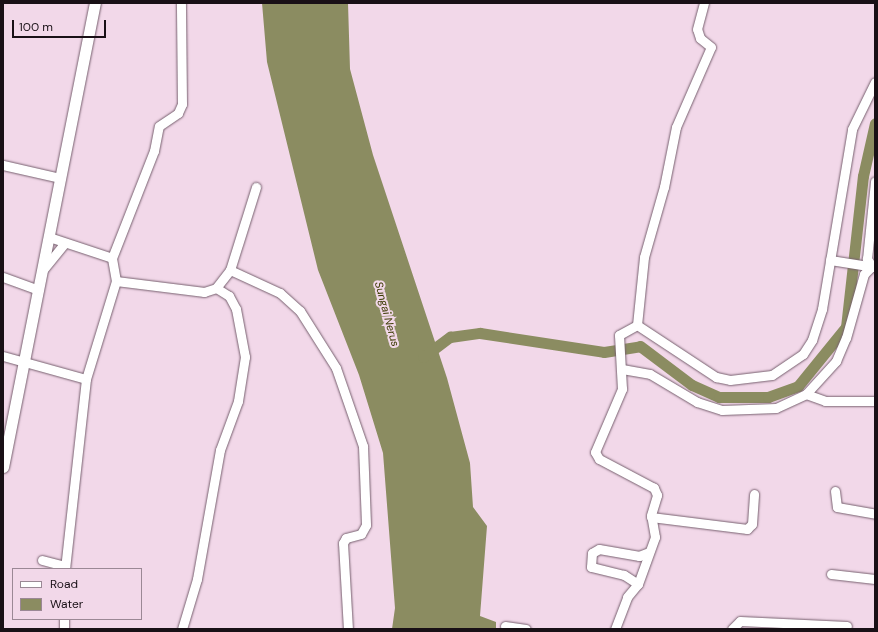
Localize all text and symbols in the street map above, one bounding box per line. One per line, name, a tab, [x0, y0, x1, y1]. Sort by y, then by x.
scale bar	[14, 12, 108, 38]
text: 100 m	[19, 19, 53, 35]
water label: Sungai Nerus	[372, 280, 402, 348]
legend	[12, 568, 142, 620]
text: Road	[50, 576, 78, 592]
text: Water	[50, 596, 83, 612]

